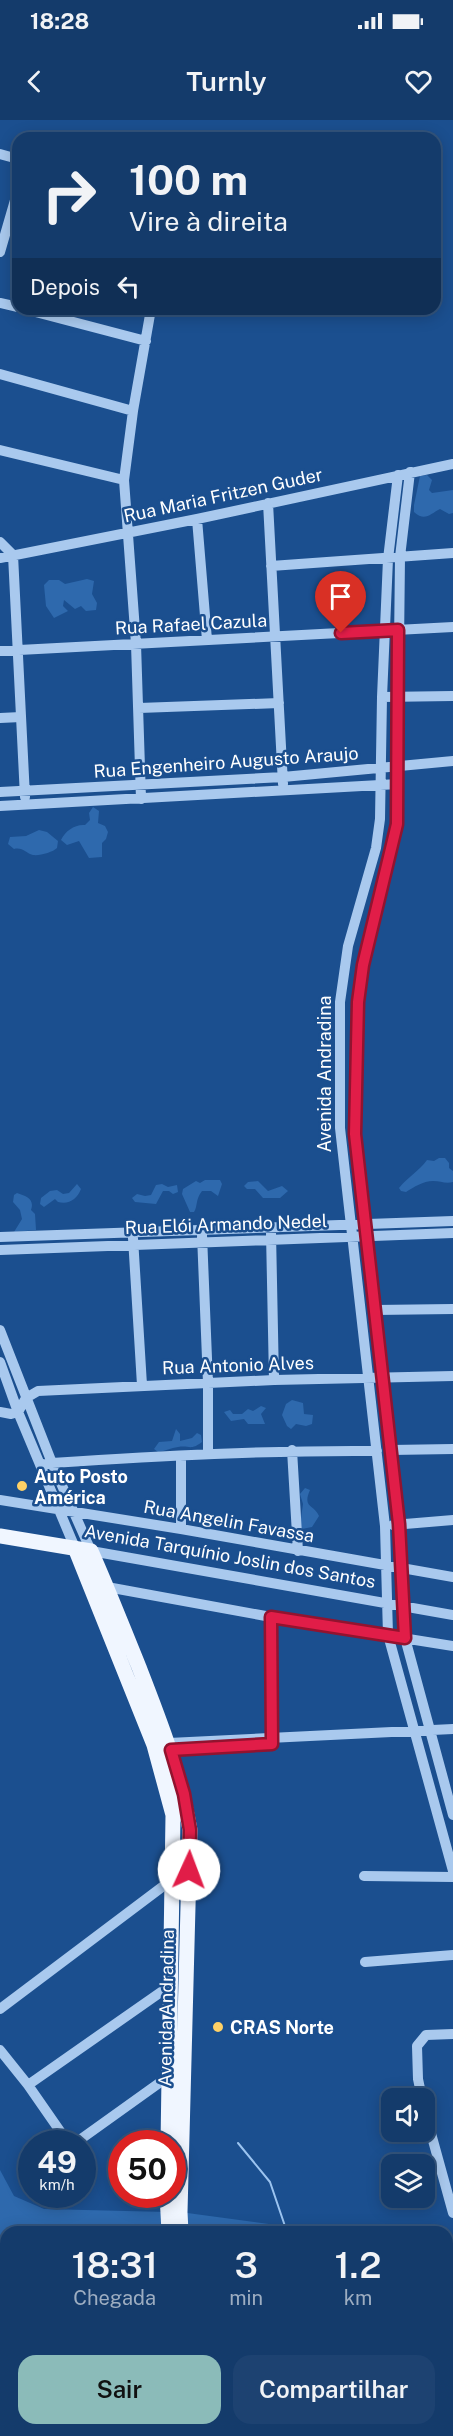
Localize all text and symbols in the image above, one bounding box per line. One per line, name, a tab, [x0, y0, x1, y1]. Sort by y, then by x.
text: 18:28	[30, 8, 89, 34]
icon: back	[18, 65, 51, 98]
text: Turnly	[186, 65, 267, 97]
icon: heart	[402, 65, 435, 98]
text: 100 m	[129, 155, 248, 204]
icon: right	[30, 156, 108, 234]
text: Vire à direita	[129, 205, 288, 237]
icon: left	[112, 270, 145, 303]
text: Depois	[30, 274, 100, 300]
street label: Rua Maria Fritzen Guder	[122, 464, 324, 526]
pin	[315, 571, 366, 633]
icon: arrive	[324, 580, 357, 613]
street label: Rua Rafael Cazula	[114, 610, 268, 638]
street label: Rua Engenheiro Augusto Araujo	[93, 742, 359, 782]
street label: Avenida Andradina	[314, 995, 335, 1153]
street label: Rua Elói Armando Nedel	[124, 1210, 328, 1238]
street label: Rua Antonio Alves	[162, 1352, 314, 1378]
place label: Auto Posto América	[34, 1466, 128, 1508]
marker: Auto Posto América	[15, 1479, 29, 1493]
street label: Rua Angelin Favassa	[142, 1496, 316, 1546]
street label: Avenida Tarquínio Joslin dos Santos	[83, 1520, 377, 1592]
position arrow	[157, 1838, 221, 1902]
street label: Avenida Andradina	[154, 1929, 178, 2087]
place label: CRAS Norte	[230, 2017, 334, 2038]
marker: CRAS Norte	[211, 2020, 225, 2034]
map controls	[381, 2088, 435, 2208]
button: sound	[381, 2088, 435, 2142]
speed limit sign: 50	[108, 2130, 186, 2208]
text: 49	[37, 2144, 77, 2180]
button: layers	[381, 2154, 435, 2208]
text: km/h	[39, 2176, 75, 2193]
text: 18:31	[71, 2244, 158, 2286]
text: 3	[234, 2244, 258, 2286]
text: 1.2	[335, 2244, 382, 2286]
text: Chegada	[73, 2286, 156, 2310]
text: min	[229, 2286, 263, 2310]
text: km	[344, 2286, 372, 2310]
button: Sair	[18, 2355, 221, 2424]
button: Compartilhar	[233, 2355, 435, 2424]

